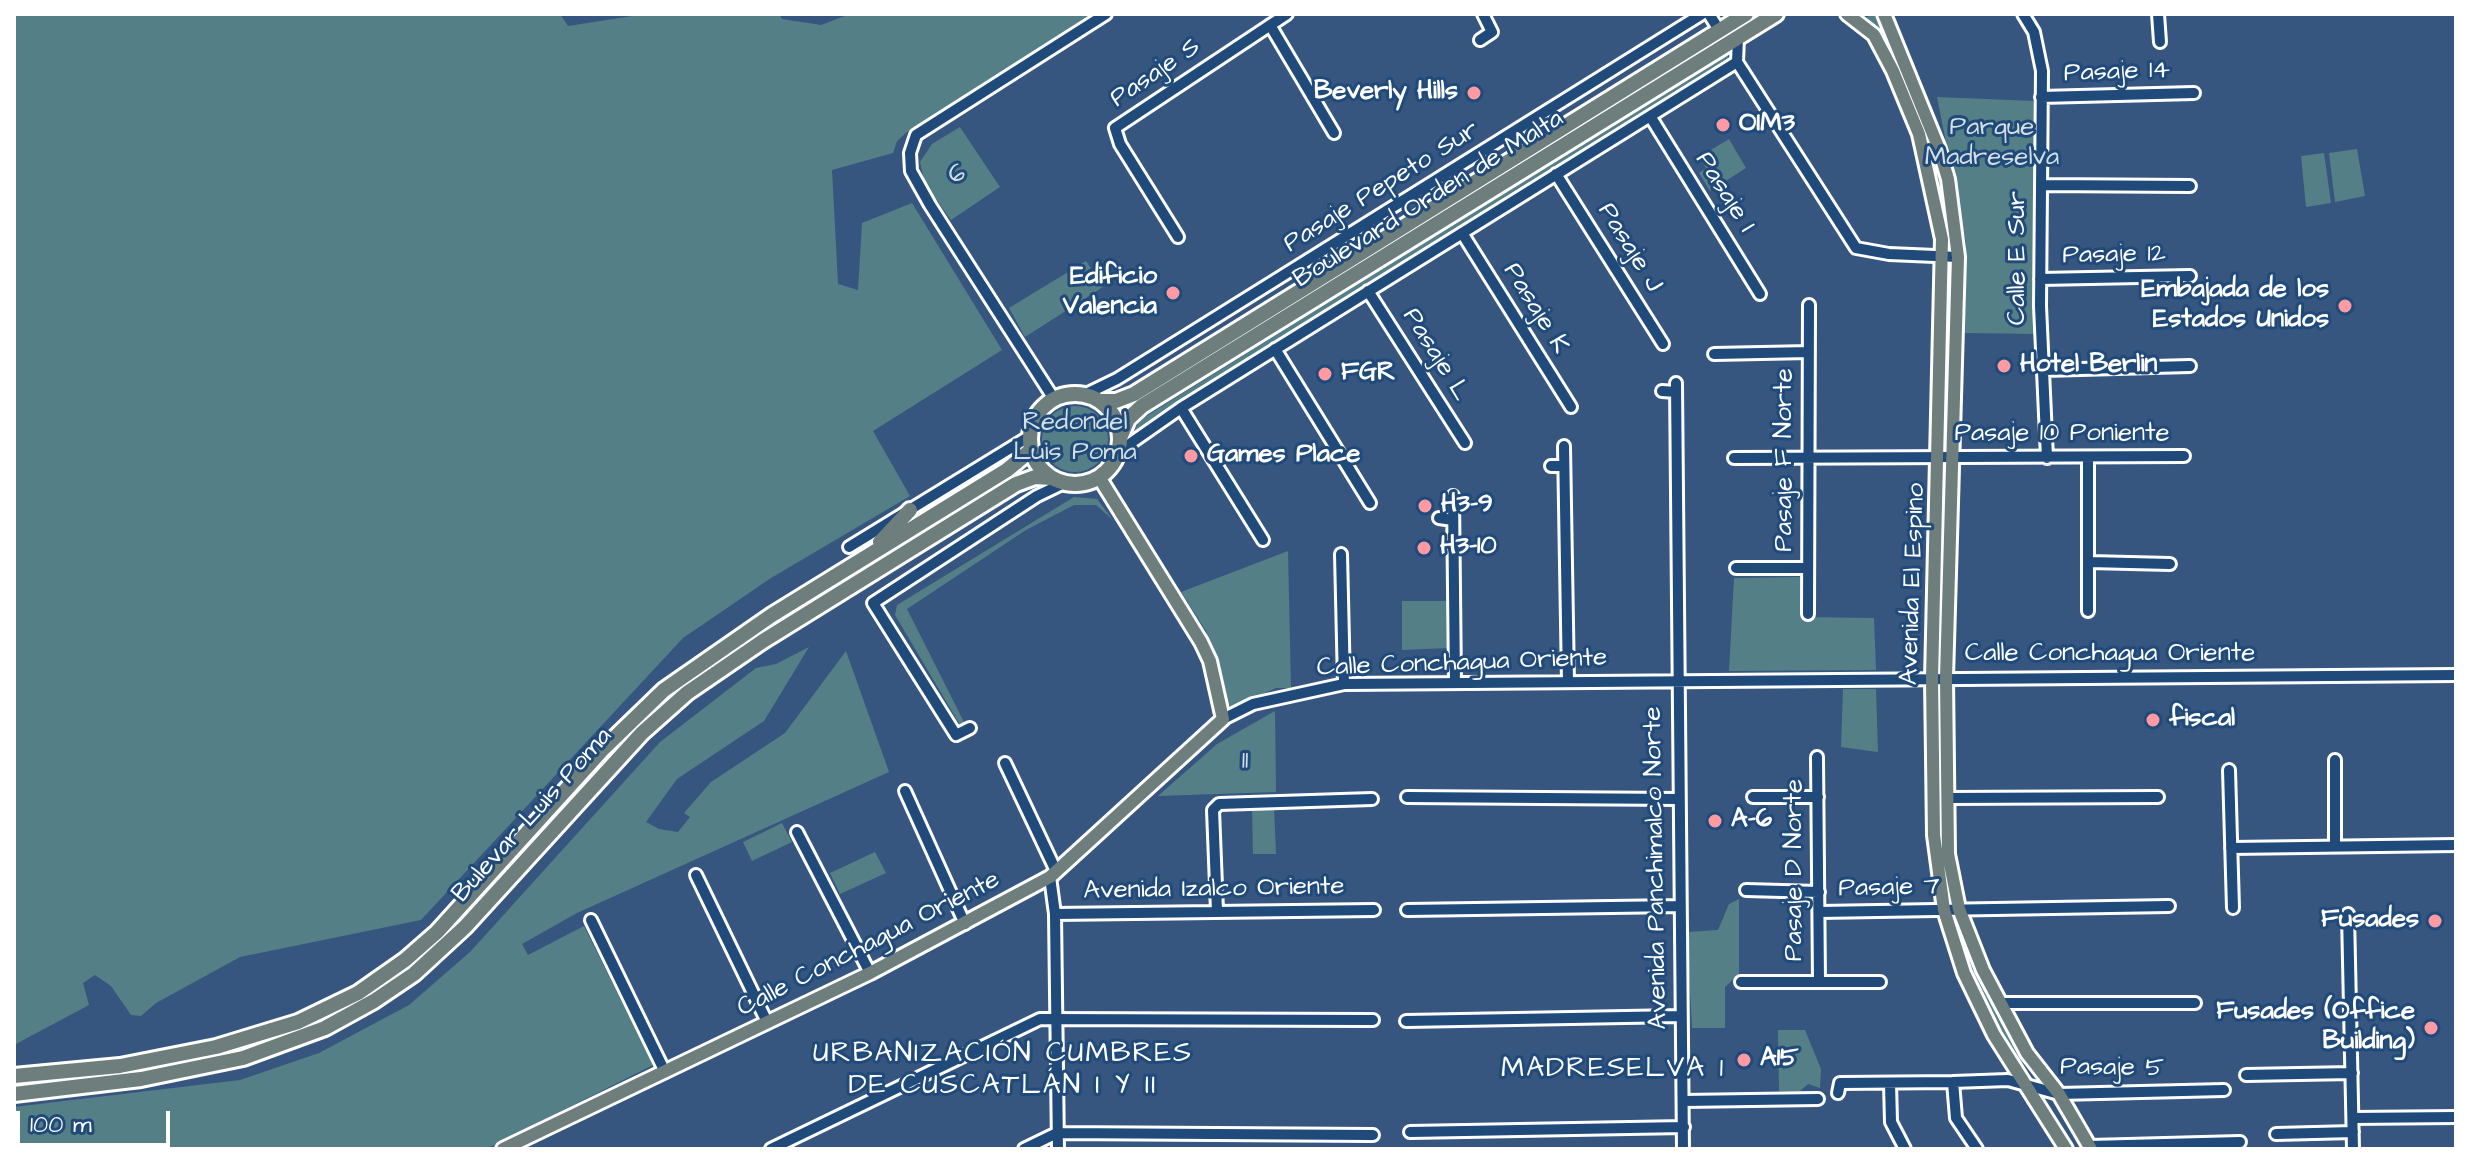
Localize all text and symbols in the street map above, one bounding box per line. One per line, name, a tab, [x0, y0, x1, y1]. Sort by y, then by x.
street label: Pasaje S	[1105, 33, 1207, 115]
street label: Pasaje 14	[2063, 56, 2171, 90]
place label: Beverly Hills	[1314, 77, 1458, 109]
marker: Beverly Hills	[1465, 84, 1483, 102]
street label: Boulevard Orden de Malta	[1288, 104, 1570, 296]
place label: OIM3	[1739, 109, 1795, 141]
park label: Parque Madreselva	[1925, 113, 2059, 174]
street label: Pasaje Pepeto Sur	[1279, 115, 1485, 261]
marker: OIM3	[1714, 116, 1732, 134]
street label: Pasaje I	[1687, 147, 1761, 239]
park label: 6	[949, 160, 965, 192]
street label: Calle E Sur	[2003, 191, 2035, 325]
street label: Pasaje J	[1590, 198, 1668, 298]
street label: Pasaje 12	[2062, 240, 2166, 272]
street label: Pasaje K	[1495, 258, 1575, 360]
place label: Edificio Valencia	[1063, 262, 1157, 324]
place label: Embajada de los Estados Unidos	[2141, 275, 2329, 336]
marker: Edificio Valencia	[1164, 284, 1182, 302]
marker: Embajada de los Estados Unidos	[2336, 297, 2354, 315]
street label: Pasaje L	[1394, 303, 1476, 407]
place label: Hotel Berlin	[2020, 350, 2157, 382]
marker: Hotel Berlin	[1995, 357, 2013, 375]
place label: FGR	[1341, 358, 1396, 390]
marker: FGR	[1316, 365, 1334, 383]
street label: Pasaje F Norte	[1770, 368, 1802, 552]
park label: Redondel Luis Poma	[1013, 408, 1137, 470]
street label: Pasaje 10 Poniente	[1954, 419, 2170, 451]
place label: Games Place	[1207, 440, 1360, 472]
marker: Games Place	[1182, 447, 1200, 465]
street label: Avenida El Espino	[1895, 482, 1933, 686]
place label: H3-9	[1441, 490, 1493, 522]
marker: H3-9	[1416, 497, 1434, 515]
place label: H3-10	[1440, 532, 1497, 564]
marker: H3-10	[1415, 539, 1433, 557]
street label: Calle Conchagua Oriente	[1965, 639, 2255, 671]
street label: Calle Conchagua Oriente	[1316, 643, 1608, 685]
place label: fiscal	[2169, 704, 2235, 736]
street label: Avenida Panchimalco Norte	[1639, 706, 1675, 1030]
marker: fiscal	[2144, 711, 2162, 729]
street label: Bulevar Luis Poma	[446, 722, 620, 910]
park label: 11	[1242, 747, 1248, 779]
street label: Pasaje D Norte	[1780, 779, 1812, 961]
place label: A-6	[1731, 805, 1772, 837]
marker: A-6	[1706, 812, 1724, 830]
street label: Calle Conchagua Oriente	[733, 865, 1005, 1025]
street label: Avenida Izalco Oriente	[1083, 872, 1345, 908]
street label: Pasaje 7	[1838, 873, 1940, 905]
place label: Fusades	[2321, 905, 2419, 937]
marker: Fusades	[2426, 912, 2444, 930]
place label: Fusades (Office Building)	[2216, 997, 2415, 1058]
marker: Fusades (Office Building)	[2422, 1019, 2440, 1037]
district label: URBANIZACIÓN CUMBRES DE CUSCATLÁN I Y II	[813, 1038, 1193, 1104]
place label: A15	[1760, 1044, 1798, 1076]
marker: A15	[1735, 1051, 1753, 1069]
street label: Pasaje 5	[2060, 1052, 2164, 1086]
district label: MADRESELVA 1	[1501, 1053, 1725, 1087]
scale bar	[20, 1095, 174, 1145]
text: 100 m	[30, 1108, 92, 1142]

